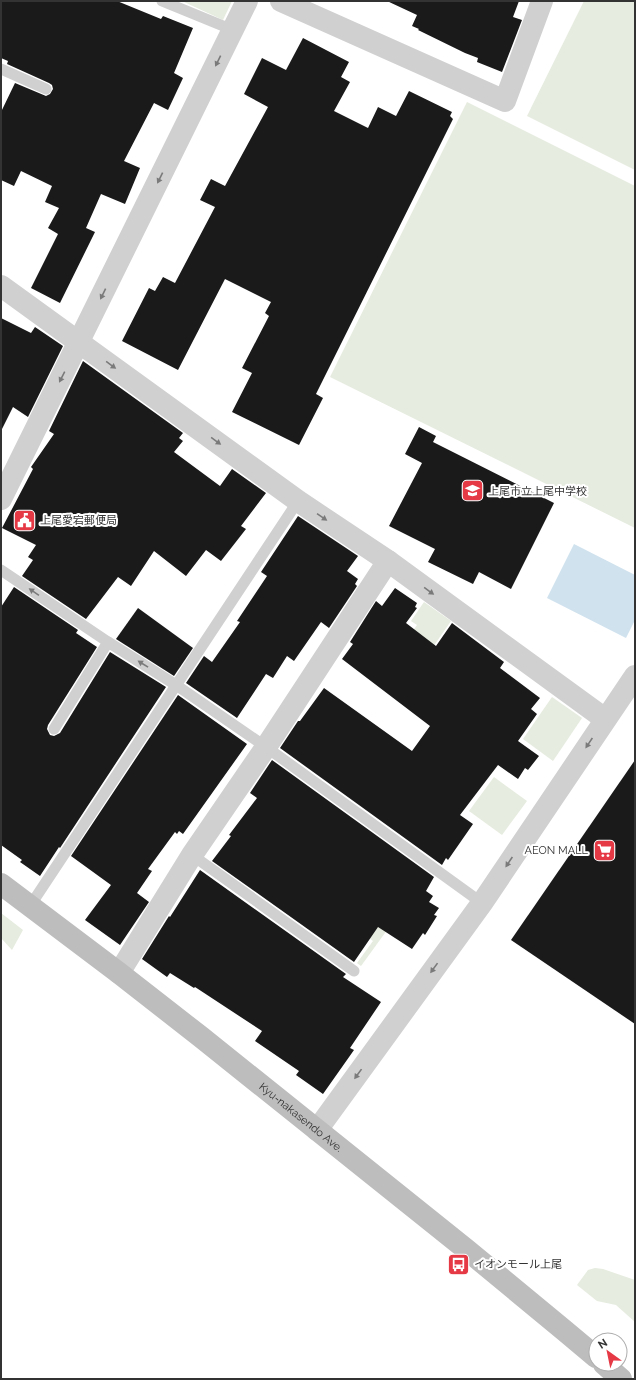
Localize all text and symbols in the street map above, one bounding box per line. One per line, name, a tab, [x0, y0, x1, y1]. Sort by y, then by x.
one-way arrow	[215, 55, 221, 67]
one-way arrow	[157, 172, 163, 183]
one-way arrow	[100, 289, 106, 300]
one-way arrow	[106, 360, 116, 368]
one-way arrow	[59, 371, 65, 382]
one-way arrow	[211, 437, 221, 445]
school or university icon: 上尾市立上尾中学校	[460, 478, 486, 504]
place label: 上尾市立上尾中学校	[488, 485, 587, 498]
public building icon: 上尾愛宕郵便局	[11, 507, 37, 533]
one-way arrow	[317, 513, 327, 521]
place label: 上尾愛宕郵便局	[40, 514, 117, 527]
one-way arrow	[423, 587, 434, 595]
one-way arrow	[29, 588, 40, 596]
one-way arrow	[138, 660, 148, 668]
one-way arrow	[585, 737, 593, 748]
supermarket icon: AEON MALL	[591, 837, 617, 863]
place label: AEON MALL	[525, 844, 589, 857]
one-way arrow	[505, 857, 513, 867]
one-way arrow	[430, 963, 438, 974]
one-way arrow	[354, 1068, 362, 1079]
street label: Kyu-nakasendo Ave.	[256, 1080, 345, 1155]
bus stop icon: イオンモール上尾	[446, 1251, 472, 1277]
place label: イオンモール上尾	[474, 1258, 562, 1271]
north arrow	[588, 1332, 628, 1372]
text: N	[596, 1336, 610, 1352]

